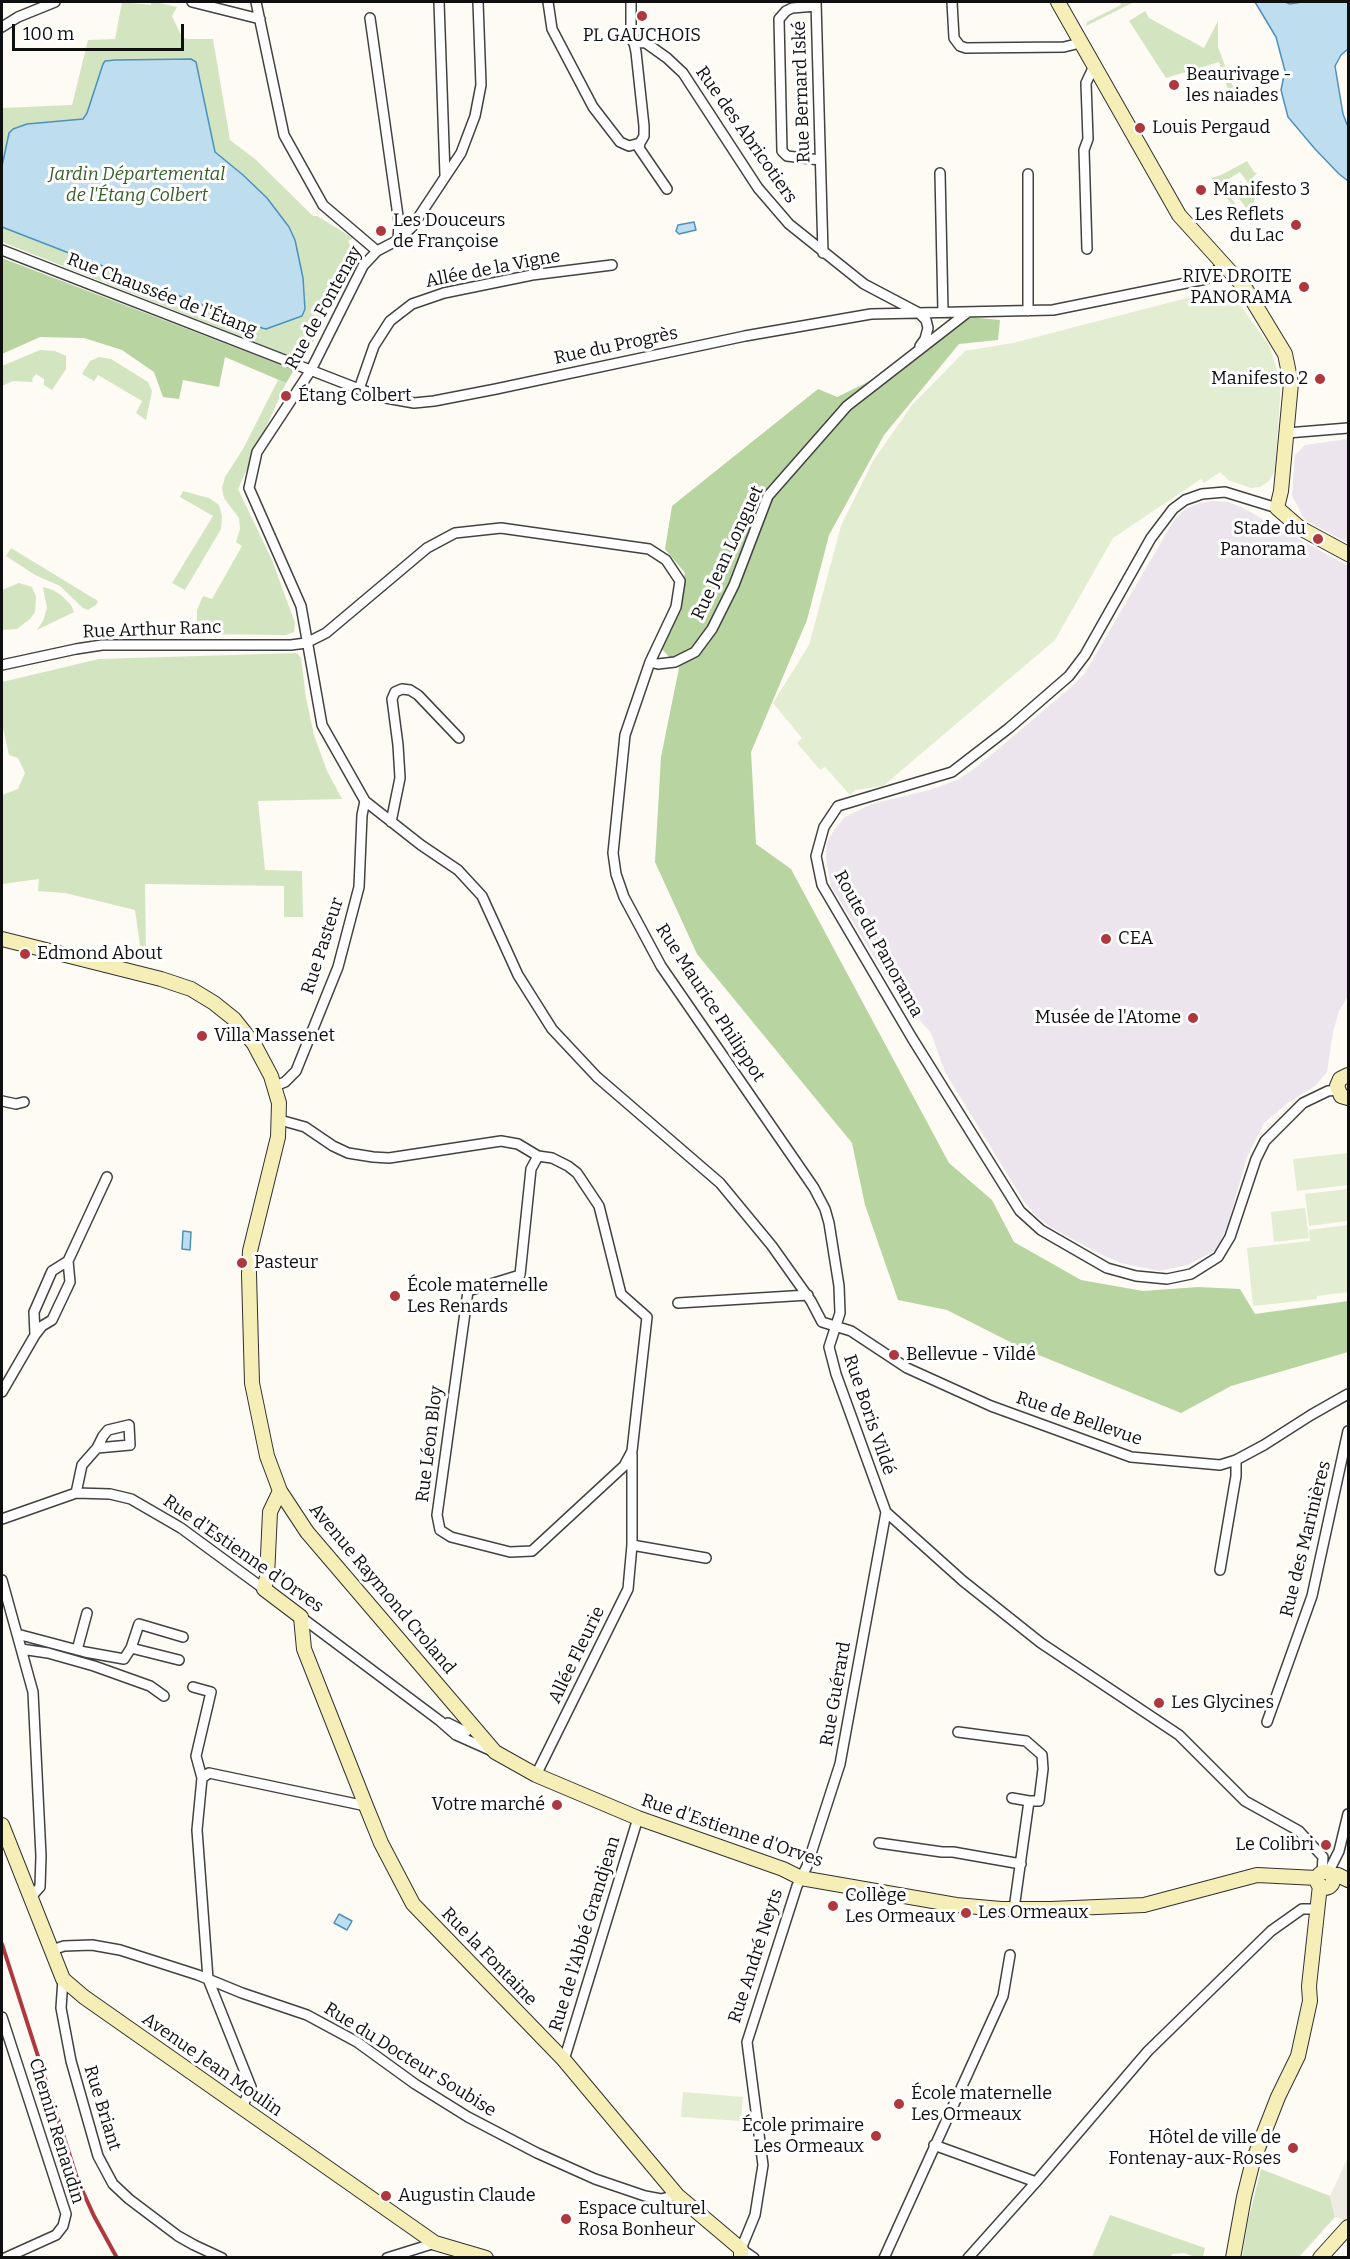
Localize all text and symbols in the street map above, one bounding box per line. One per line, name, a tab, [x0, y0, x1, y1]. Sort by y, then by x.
marker: PL GAUCHOIS	[635, 9, 649, 23]
scale bar	[15, 12, 188, 50]
street label: Rue Bernard Iské	[789, 21, 815, 163]
text: 100 m	[23, 23, 74, 45]
place label: PL GAUCHOIS	[583, 25, 701, 47]
street label: Rue des Abricotiers	[691, 62, 801, 208]
place label: Beaurivage - les naiades	[1186, 64, 1291, 106]
marker: Beaurivage - les naiades	[1167, 78, 1181, 92]
place label: Louis Pergaud	[1152, 117, 1270, 139]
marker: Louis Pergaud	[1133, 121, 1147, 135]
park label: Jardin Départemental de l'Étang Colbert	[49, 164, 225, 207]
place label: Manifesto 3	[1213, 179, 1310, 201]
marker: Manifesto 3	[1194, 183, 1208, 197]
place label: Les Reflets du Lac	[1195, 204, 1284, 246]
place label: Les Douceurs de Françoise	[393, 210, 505, 252]
marker: Les Reflets du Lac	[1289, 218, 1303, 232]
marker: Les Douceurs de Françoise	[374, 224, 388, 238]
street label: Rue de Fontenay	[281, 243, 367, 373]
street label: Allée de la Vigne	[424, 245, 562, 293]
street label: Rue Chaussée de l'Étang	[64, 249, 260, 341]
place label: RIVE DROITE PANORAMA	[1182, 266, 1292, 308]
marker: RIVE DROITE PANORAMA	[1297, 280, 1311, 294]
street label: Rue du Progrès	[552, 322, 680, 370]
place label: Manifesto 2	[1211, 368, 1308, 390]
marker: Manifesto 2	[1313, 372, 1327, 386]
place label: Étang Colbert	[298, 385, 412, 407]
marker: Étang Colbert	[279, 389, 293, 403]
street label: Rue Jean Longuet	[687, 482, 769, 624]
place label: Stade du Panorama	[1220, 518, 1306, 560]
marker: Stade du Panorama	[1311, 532, 1325, 546]
street label: Rue Arthur Ranc	[82, 617, 222, 643]
street label: Route du Panorama	[829, 867, 927, 1021]
street label: Rue Pasteur	[297, 895, 349, 997]
street label: Rue Maurice Philippot	[651, 920, 769, 1086]
place label: CEA	[1118, 928, 1153, 950]
marker: CEA	[1099, 932, 1113, 946]
place label: Edmond About	[37, 943, 163, 965]
marker: Edmond About	[18, 947, 32, 961]
place label: Musée de l'Atome	[1035, 1007, 1181, 1029]
marker: Musée de l'Atome	[1186, 1011, 1200, 1025]
place label: Villa Massenet	[214, 1025, 335, 1047]
marker: Villa Massenet	[195, 1029, 209, 1043]
place label: Pasteur	[254, 1252, 318, 1274]
marker: Pasteur	[235, 1256, 249, 1270]
place label: École maternelle Les Renards	[407, 1275, 548, 1318]
marker: École maternelle Les Renards	[388, 1289, 402, 1303]
place label: Bellevue - Vildé	[906, 1344, 1036, 1366]
marker: Bellevue - Vildé	[887, 1348, 901, 1362]
street label: Rue Boris Vildé	[838, 1352, 900, 1478]
street label: Rue Léon Bloy	[412, 1385, 448, 1503]
street label: Rue de Bellevue	[1013, 1387, 1145, 1451]
street label: Rue des Marinières	[1276, 1459, 1336, 1619]
street label: Rue d'Estienne d'Orves	[159, 1490, 327, 1618]
street label: Avenue Raymond Croland	[304, 1499, 460, 1679]
street label: Allée Fleurie	[544, 1603, 610, 1707]
street label: Rue Guérard	[816, 1640, 856, 1748]
place label: Les Glycines	[1171, 1692, 1274, 1714]
marker: Les Glycines	[1152, 1696, 1166, 1710]
street label: Rue d'Estienne d'Orves	[638, 1790, 826, 1872]
place label: Votre marché	[431, 1794, 545, 1816]
marker: Votre marché	[550, 1798, 564, 1812]
street label: Rue de l'Abbé Grandjean	[545, 1834, 625, 2034]
place label: Le Colibri	[1235, 1834, 1314, 1856]
marker: Le Colibri	[1319, 1838, 1333, 1852]
place label: Collège Les Ormeaux	[845, 1885, 955, 1928]
street label: Rue André Neyts	[724, 1886, 788, 2026]
marker: Collège Les Ormeaux	[826, 1899, 840, 1913]
place label: Les Ormeaux	[978, 1902, 1088, 1924]
street label: Rue la Fontaine	[437, 1903, 541, 2011]
marker: Les Ormeaux	[959, 1906, 973, 1920]
street label: Rue du Docteur Soubise	[320, 1998, 500, 2122]
street label: Avenue Jean Moulin	[138, 2008, 286, 2122]
street label: Chemin Renaudin	[24, 2056, 88, 2206]
street label: Rue Briant	[79, 2063, 125, 2153]
place label: École maternelle Les Ormeaux	[911, 2083, 1052, 2126]
marker: École maternelle Les Ormeaux	[892, 2097, 906, 2111]
place label: École primaire Les Ormeaux	[742, 2115, 864, 2158]
place label: Hôtel de ville de Fontenay-aux-Roses	[1109, 2127, 1281, 2170]
marker: École primaire Les Ormeaux	[869, 2129, 883, 2143]
marker: Hôtel de ville de Fontenay-aux-Roses	[1286, 2141, 1300, 2155]
place label: Augustin Claude	[398, 2185, 536, 2207]
marker: Augustin Claude	[379, 2189, 393, 2203]
place label: Espace culturel Rosa Bonheur	[578, 2198, 706, 2240]
marker: Espace culturel Rosa Bonheur	[559, 2212, 573, 2226]

